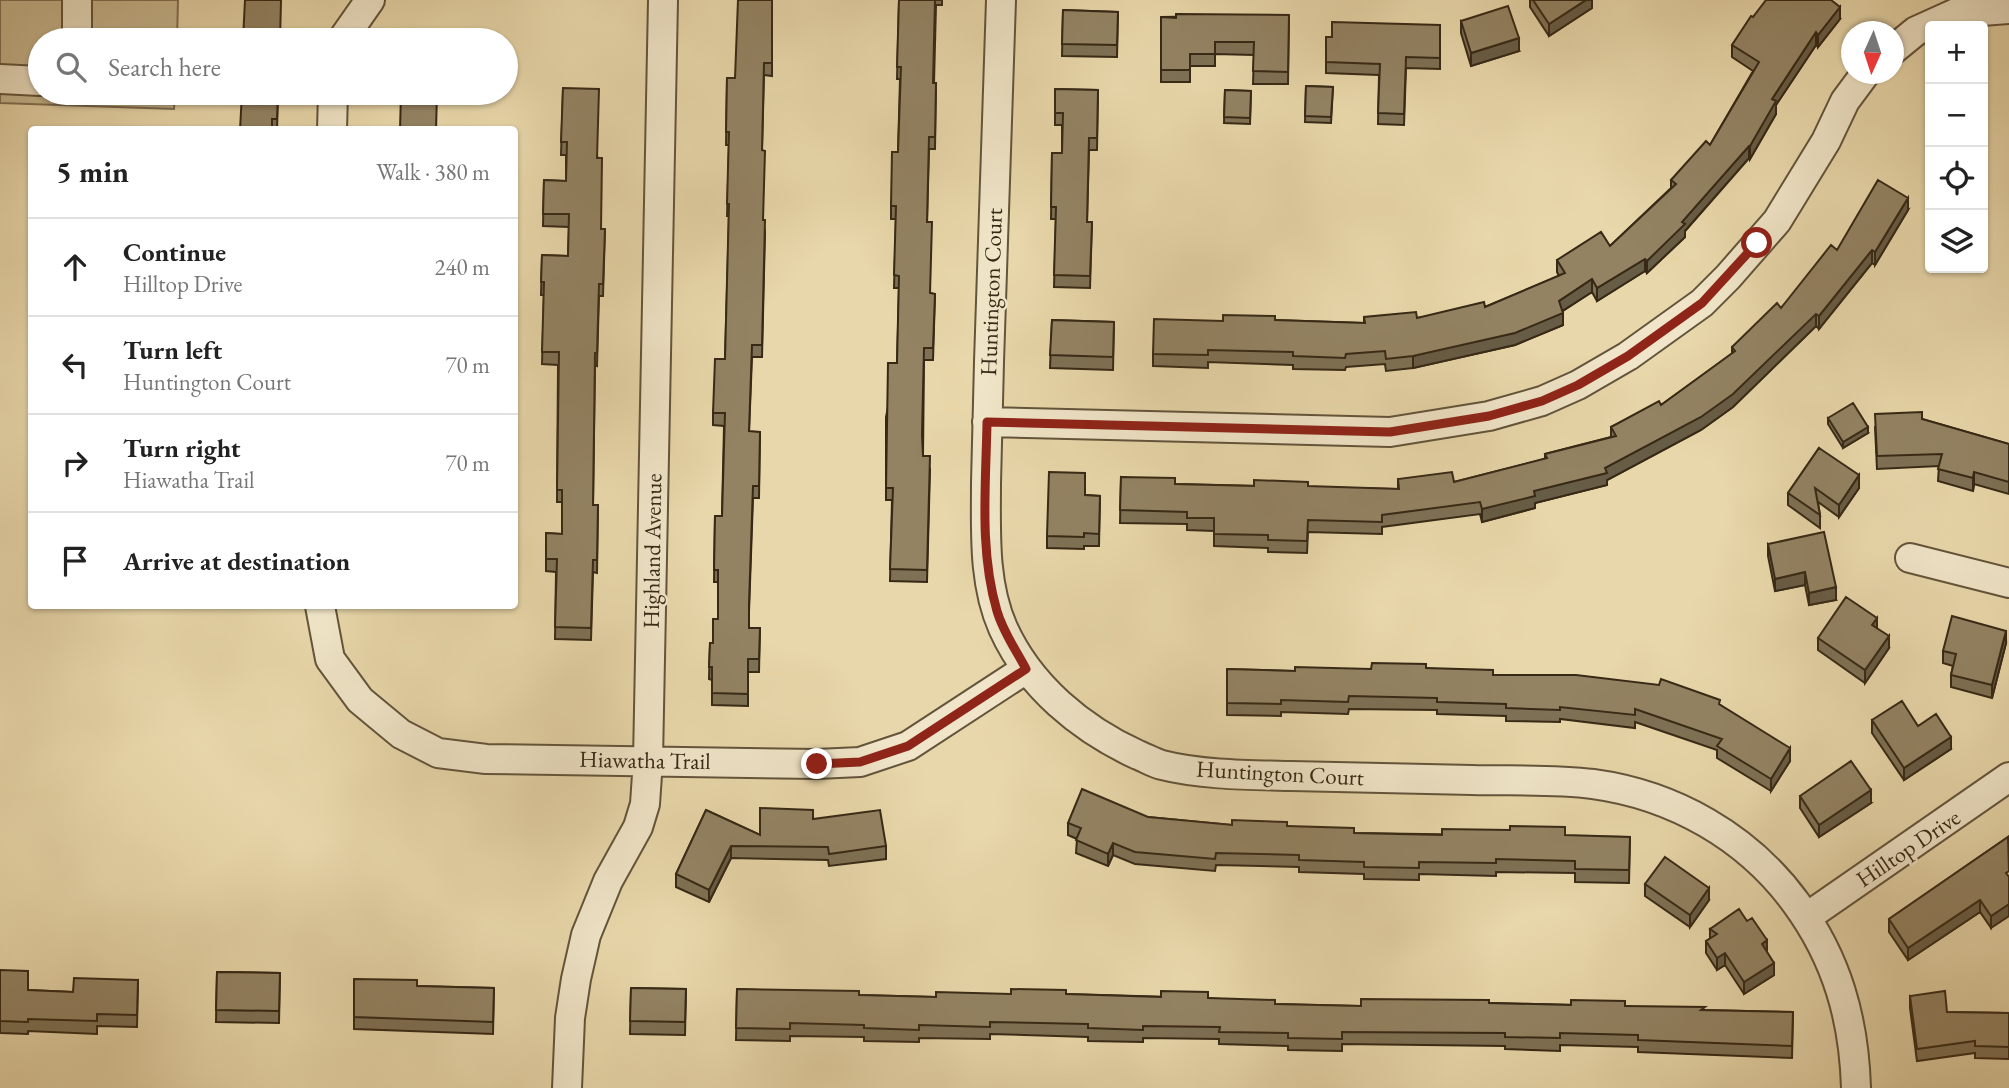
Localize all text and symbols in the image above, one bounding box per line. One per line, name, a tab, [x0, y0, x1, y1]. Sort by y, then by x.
north arrow	[1841, 21, 1904, 84]
map controls	[1925, 21, 1988, 273]
button: +	[1925, 21, 1988, 84]
search box	[28, 28, 518, 105]
icon: search	[52, 48, 90, 86]
text: Search here	[108, 50, 221, 84]
button: −	[1925, 84, 1988, 147]
button: locate	[1925, 147, 1988, 210]
text: 5 min	[56, 152, 129, 191]
text: Walk · 380 m	[376, 157, 490, 187]
street label: Huntington Court	[973, 207, 1009, 376]
button: layers	[1925, 210, 1988, 273]
route start	[1741, 227, 1772, 258]
text: Continue	[123, 235, 226, 269]
icon: ahead	[56, 248, 94, 286]
text: 240 m	[434, 252, 490, 282]
text: Hilltop Drive	[123, 269, 243, 299]
text: Turn left	[123, 333, 222, 367]
icon: left	[56, 346, 94, 384]
text: 70 m	[445, 350, 490, 380]
text: Huntington Court	[123, 367, 291, 397]
text: Turn right	[123, 431, 241, 465]
icon: right	[56, 444, 94, 482]
text: 70 m	[445, 448, 490, 478]
text: Hiawatha Trail	[123, 465, 255, 495]
street label: Highland Avenue	[636, 473, 668, 629]
icon: arrive	[56, 542, 94, 580]
text: Arrive at destination	[123, 544, 350, 578]
street label: Hiawatha Trail	[579, 744, 711, 776]
route end	[801, 748, 832, 779]
street label: Huntington Court	[1195, 754, 1365, 792]
street label: Hilltop Drive	[1850, 802, 1966, 894]

